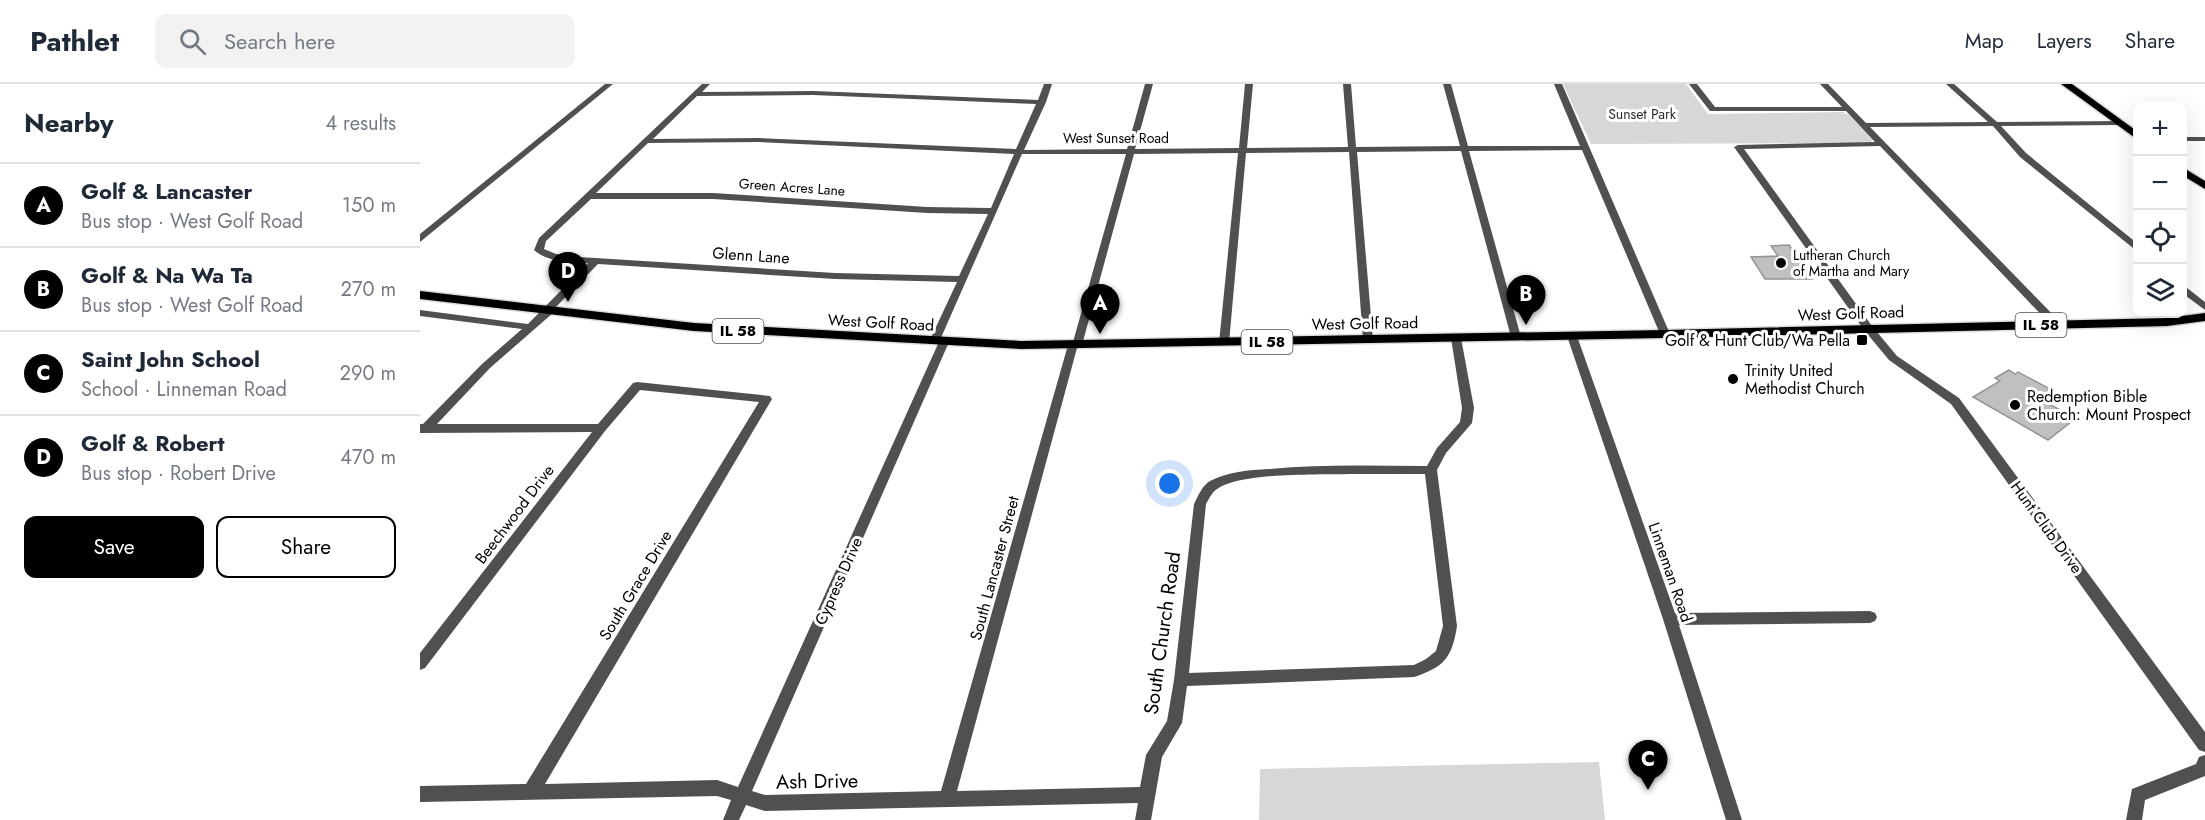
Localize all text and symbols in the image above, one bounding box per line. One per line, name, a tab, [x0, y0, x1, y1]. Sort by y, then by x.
search box	[155, 14, 575, 68]
text: Pathlet	[30, 21, 119, 62]
icon: search	[176, 25, 209, 58]
text: Search here	[224, 25, 335, 57]
text: Map	[1965, 26, 2004, 56]
text: Layers	[2037, 26, 2092, 56]
text: Share	[2125, 26, 2175, 56]
map controls	[2133, 102, 2187, 318]
button: +	[2133, 102, 2187, 156]
text: Nearby	[24, 104, 113, 142]
park label: Sunset Park	[1608, 104, 1677, 124]
text: 4 results	[325, 109, 396, 138]
street label: West Sunset Road	[1063, 128, 1169, 148]
button: −	[2133, 156, 2187, 210]
street label: Green Acres Lane	[738, 173, 846, 201]
text: Golf & Lancaster	[81, 175, 253, 207]
text: A	[36, 191, 51, 220]
text: 150 m	[342, 191, 396, 220]
text: Bus stop · West Golf Road	[81, 207, 303, 236]
button: locate	[2133, 210, 2187, 264]
street label: Glenn Lane	[712, 241, 790, 270]
place label: Lutheran Church of Martha and Mary	[1793, 245, 1910, 281]
pin: D	[548, 252, 588, 302]
marker: Lutheran Church of Martha and Mary	[1774, 256, 1788, 270]
text: Golf & Na Wa Ta	[81, 259, 253, 291]
button: layers	[2133, 264, 2187, 318]
text: B	[37, 275, 50, 304]
text: 270 m	[341, 275, 396, 304]
pin: B	[1506, 276, 1546, 325]
pin: A	[1080, 284, 1120, 334]
text: Bus stop · West Golf Road	[81, 291, 303, 320]
street label: West Golf Road	[1797, 300, 1905, 327]
street label: West Golf Road	[827, 308, 935, 337]
street label: West Golf Road	[1312, 311, 1418, 336]
road number: IL 58	[2016, 313, 2066, 337]
road number: IL 58	[712, 319, 764, 343]
place label: Golf & Hunt Club/Wa Pella	[1665, 329, 1850, 352]
road number: IL 58	[1242, 330, 1292, 354]
marker: Golf & Hunt Club/Wa Pella	[1855, 333, 1869, 347]
text: Saint John School	[81, 343, 260, 375]
text: C	[36, 359, 51, 388]
text: 290 m	[340, 359, 396, 388]
place label: Trinity United Methodist Church	[1745, 359, 1865, 400]
marker: Trinity United Methodist Church	[1726, 372, 1740, 386]
text: School · Linneman Road	[81, 375, 287, 404]
place label: Redemption Bible Church: Mount Prospect	[2027, 385, 2191, 426]
marker: Redemption Bible Church: Mount Prospect	[2008, 398, 2022, 412]
text: Golf & Robert	[81, 427, 225, 459]
text: D	[36, 443, 51, 472]
text: 470 m	[340, 443, 396, 472]
text: Bus stop · Robert Drive	[81, 459, 276, 488]
street label: Beechwood Drive	[469, 460, 559, 569]
your location	[1155, 469, 1184, 498]
street label: Hunt Club Drive	[2005, 476, 2088, 578]
street label: South Lancaster Street	[964, 493, 1025, 643]
button: Save	[24, 516, 204, 578]
button: Share	[216, 516, 396, 578]
street label: Linneman Road	[1643, 519, 1698, 625]
street label: South Grace Drive	[593, 526, 677, 645]
street label: Cypress Drive	[809, 534, 868, 629]
street label: South Church Road	[1137, 550, 1188, 716]
pin: C	[1628, 740, 1668, 790]
street label: Ash Drive	[776, 766, 858, 797]

